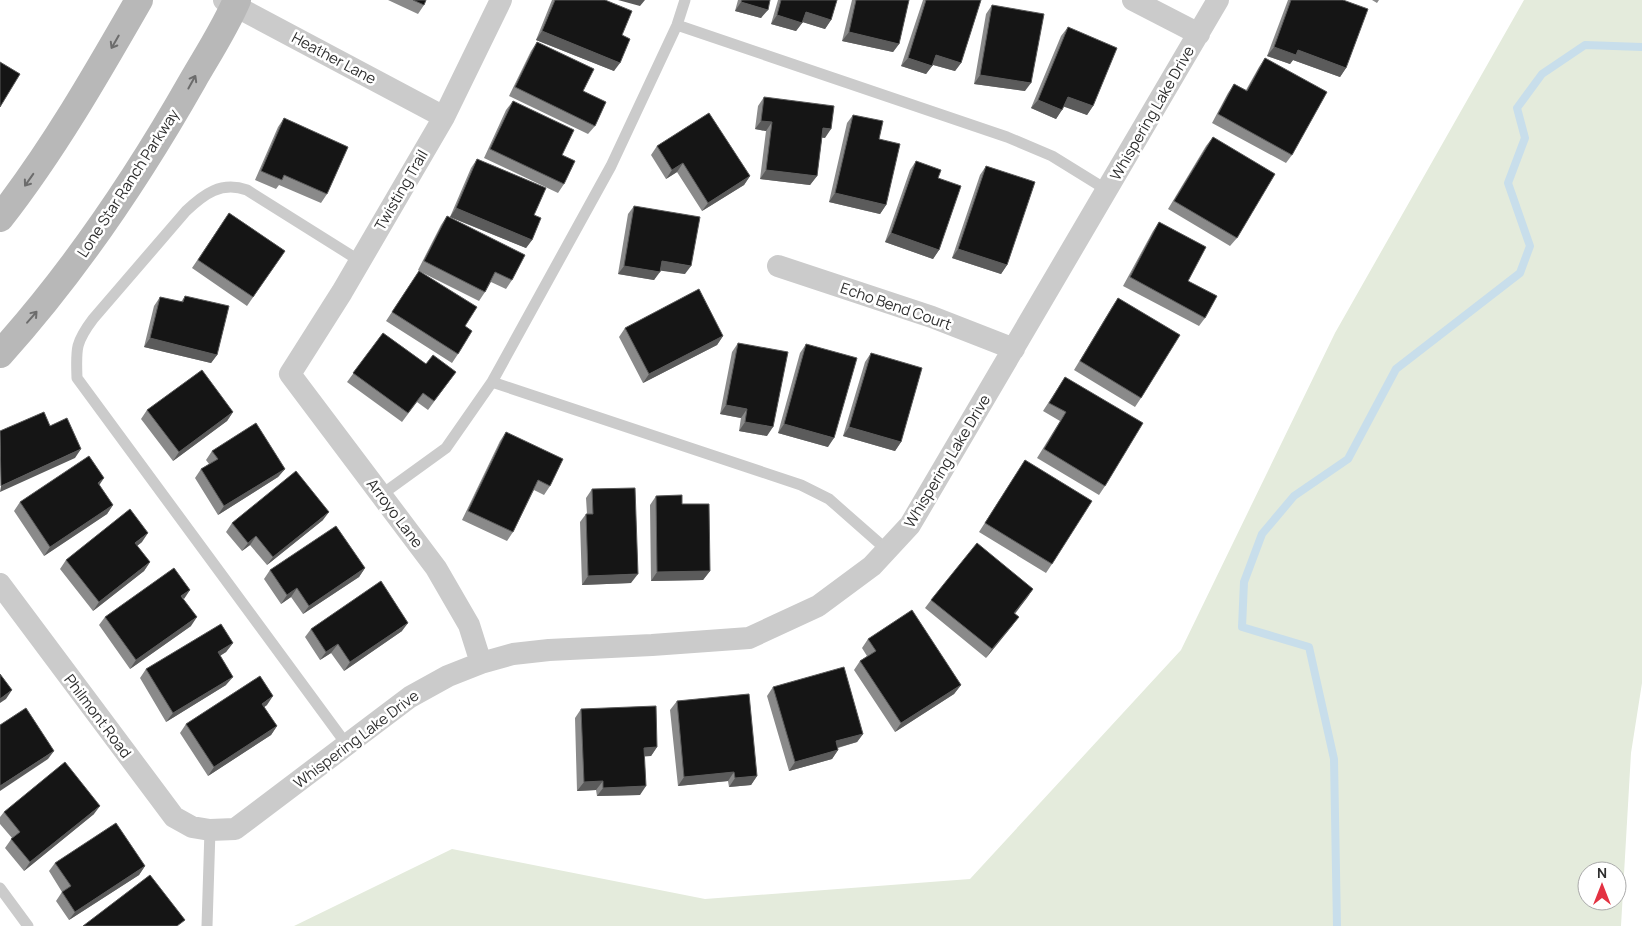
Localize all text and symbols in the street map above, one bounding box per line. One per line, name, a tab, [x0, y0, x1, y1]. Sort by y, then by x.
street label: Heather Lane	[288, 27, 380, 89]
one-way arrow	[109, 35, 119, 49]
street label: Whispering Lake Drive	[1105, 42, 1199, 184]
one-way arrow	[187, 74, 197, 89]
street label: Lone Star Ranch Parkway	[72, 105, 184, 261]
street label: Twisting Trail	[369, 146, 433, 234]
one-way arrow	[24, 173, 34, 187]
street label: Echo Bend Court	[838, 277, 954, 335]
one-way arrow	[26, 311, 38, 324]
street label: Whispering Lake Drive	[899, 390, 995, 531]
street label: Arroyo Lane	[362, 474, 428, 552]
street label: Philmont Road	[60, 670, 136, 762]
street label: Whispering Lake Drive	[289, 685, 423, 793]
north arrow	[1577, 861, 1627, 911]
text: N	[1597, 863, 1607, 882]

